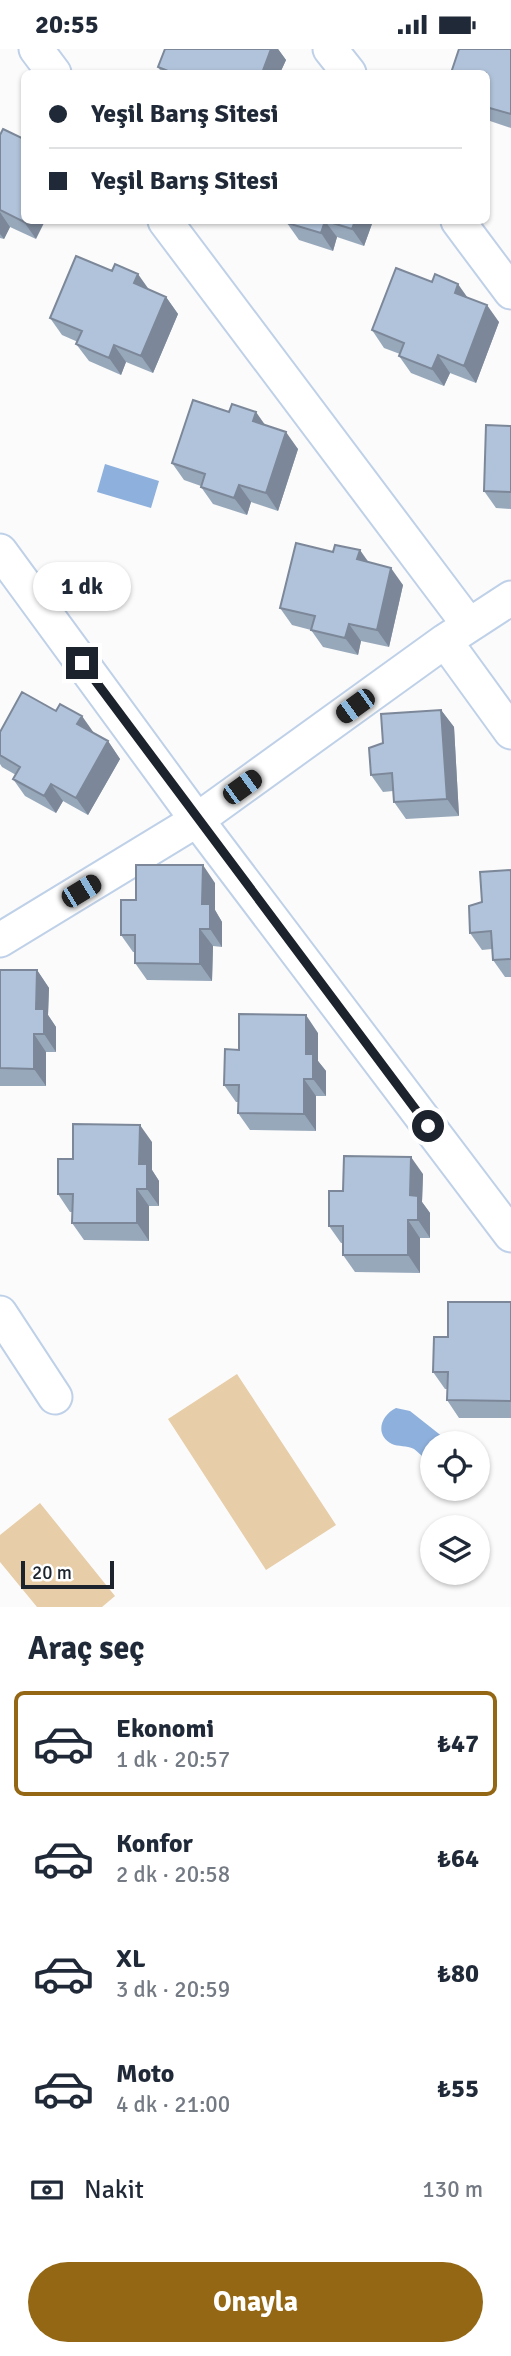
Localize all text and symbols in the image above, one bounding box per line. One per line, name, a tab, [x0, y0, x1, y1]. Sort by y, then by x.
text: 20:55	[35, 9, 99, 41]
text: Yeşil Barış Sitesi	[91, 98, 279, 130]
text: Yeşil Barış Sitesi	[91, 165, 279, 197]
callout: 1 dk	[33, 561, 131, 611]
text: 1 dk	[61, 572, 103, 601]
route end	[66, 647, 98, 679]
car	[332, 685, 379, 727]
car	[219, 766, 266, 808]
car	[58, 871, 105, 911]
route start	[412, 1110, 444, 1142]
map controls	[420, 1431, 490, 1585]
button: locate	[420, 1431, 490, 1501]
button: layers	[420, 1515, 490, 1585]
scale bar	[21, 1558, 114, 1590]
text: 20 m	[32, 1561, 72, 1585]
text: Araç seç	[28, 1629, 145, 1668]
icon: car	[32, 1712, 95, 1775]
text: Ekonomi	[116, 1713, 214, 1745]
text: ₺47	[437, 1728, 479, 1760]
text: 1 dk · 20:57	[116, 1745, 230, 1774]
icon: car	[32, 1827, 95, 1890]
text: Konfor	[116, 1828, 193, 1860]
text: ₺64	[437, 1843, 479, 1875]
text: 2 dk · 20:58	[116, 1860, 230, 1889]
icon: car	[32, 1942, 95, 2005]
text: XL	[116, 1943, 146, 1975]
text: ₺80	[437, 1958, 479, 1990]
text: 3 dk · 20:59	[116, 1975, 230, 2004]
icon: car	[32, 2057, 95, 2120]
text: Moto	[116, 2058, 174, 2090]
text: ₺55	[437, 2073, 479, 2105]
text: 4 dk · 21:00	[116, 2090, 230, 2119]
icon: cash	[28, 2171, 66, 2209]
text: Nakit	[84, 2174, 144, 2206]
text: 130 m	[422, 2175, 483, 2204]
button: Onayla	[28, 2262, 483, 2342]

